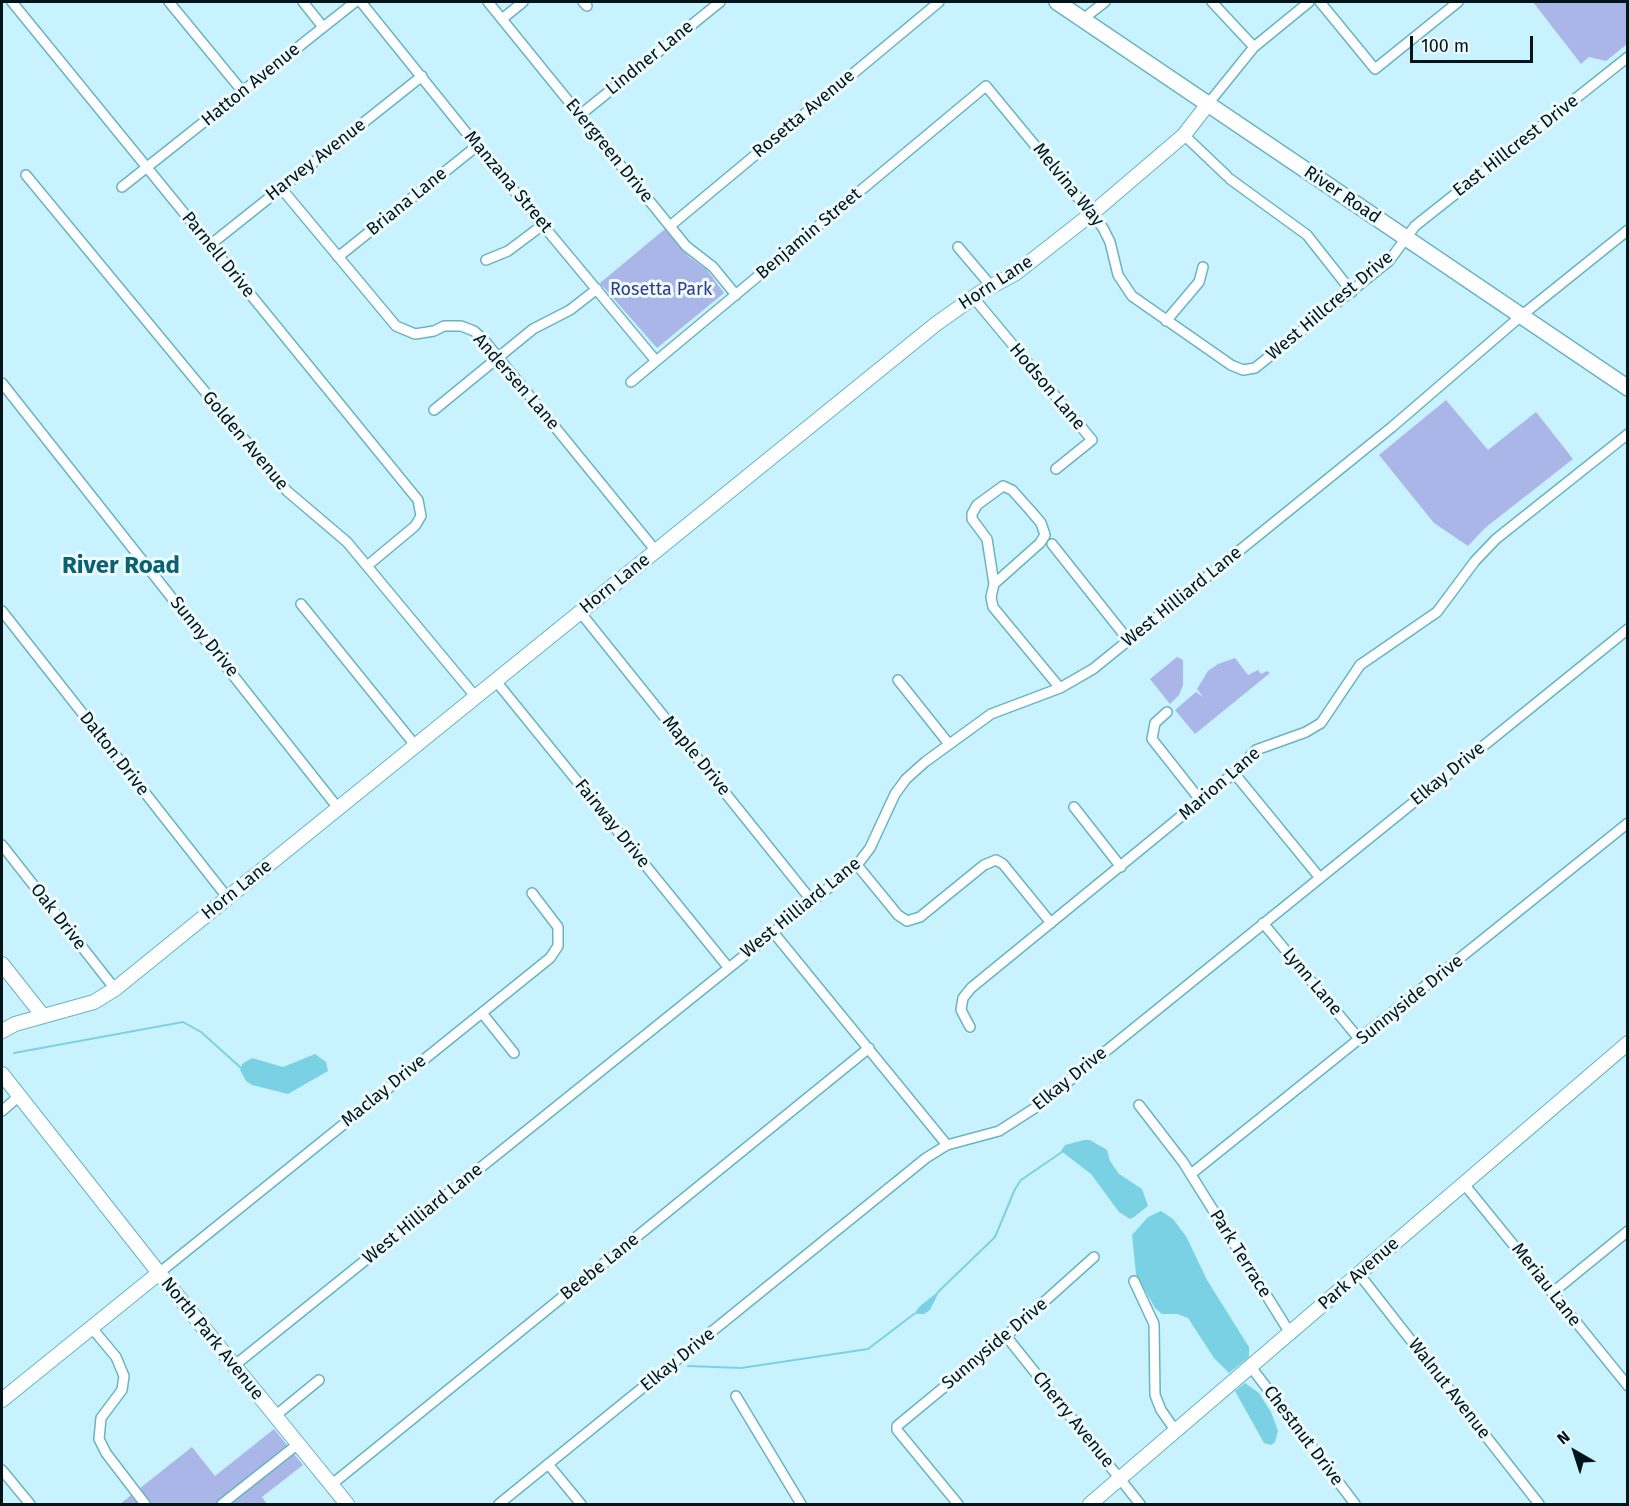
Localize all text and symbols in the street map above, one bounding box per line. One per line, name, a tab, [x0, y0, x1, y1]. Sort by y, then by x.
street label: Lindner Lane	[602, 16, 698, 100]
scale bar	[1413, 24, 1536, 62]
text: 100 m	[1421, 35, 1469, 57]
street label: Hatton Avenue	[197, 39, 305, 131]
street label: Rosetta Avenue	[749, 65, 859, 163]
street label: East Hillcrest Drive	[1449, 90, 1583, 202]
street label: Evergreen Drive	[561, 95, 657, 207]
street label: Harvey Avenue	[262, 114, 370, 206]
street label: Manzana Street	[459, 127, 557, 237]
street label: Melvina Way	[1028, 139, 1108, 231]
street label: River Road	[1300, 162, 1384, 228]
street label: Briana Lane	[363, 163, 451, 241]
street label: Benjamin Street	[752, 184, 866, 284]
street label: Parnell Drive	[177, 208, 259, 302]
street label: West Hillcrest Drive	[1262, 247, 1398, 365]
street label: Horn Lane	[955, 251, 1037, 315]
park label: Rosetta Park	[610, 279, 712, 301]
street label: Andersen Lane	[468, 329, 564, 435]
street label: Hodson Lane	[1004, 339, 1090, 435]
street label: Golden Avenue	[197, 387, 293, 495]
street label: West Hilliard Lane	[1118, 542, 1246, 652]
street label: Horn Lane	[576, 549, 654, 619]
district label: River Road	[62, 552, 180, 580]
street label: Sunny Drive	[165, 592, 243, 682]
street label: Dalton Drive	[75, 708, 153, 800]
street label: Maple Drive	[657, 712, 735, 800]
street label: Elkay Drive	[1407, 738, 1489, 810]
street label: Marion Lane	[1175, 743, 1265, 825]
street label: Fairway Drive	[570, 775, 654, 873]
street label: West Hilliard Lane	[737, 853, 865, 963]
street label: Horn Lane	[198, 855, 276, 925]
street label: Oak Drive	[25, 880, 91, 954]
street label: Lynn Lane	[1278, 944, 1346, 1020]
street label: Sunnyside Drive	[1352, 950, 1468, 1050]
street label: Elkay Drive	[1029, 1043, 1111, 1115]
street label: Maclay Drive	[337, 1050, 431, 1132]
street label: West Hilliard Lane	[359, 1159, 487, 1269]
street label: Park Terrace	[1204, 1206, 1276, 1302]
street label: Beebe Lane	[556, 1229, 644, 1305]
street label: Park Avenue	[1314, 1233, 1404, 1315]
street label: Meriau Lane	[1507, 1239, 1585, 1331]
street label: North Park Avenue	[156, 1273, 268, 1405]
street label: Sunnyside Drive	[938, 1294, 1052, 1394]
street label: Elkay Drive	[637, 1324, 719, 1396]
street label: Walnut Avenue	[1403, 1335, 1495, 1443]
street label: Cherry Avenue	[1028, 1368, 1118, 1472]
street label: Chestnut Drive	[1258, 1382, 1348, 1490]
north arrow	[1545, 1422, 1605, 1482]
text: N	[1553, 1427, 1573, 1448]

